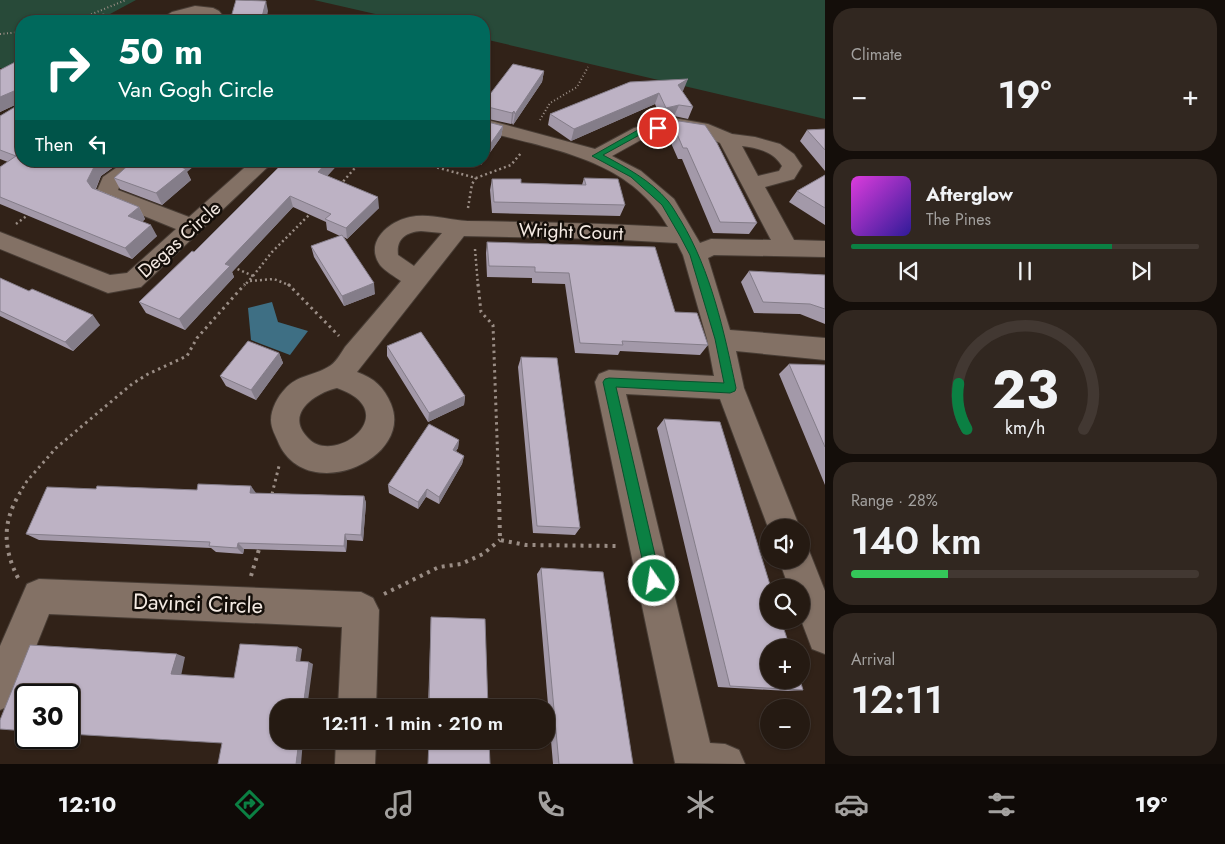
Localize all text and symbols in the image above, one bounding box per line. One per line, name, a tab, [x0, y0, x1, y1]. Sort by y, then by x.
text: 50 m	[118, 27, 203, 77]
icon: right	[35, 35, 100, 100]
text: Climate	[851, 43, 902, 66]
text: 19°	[998, 67, 1052, 122]
text: Van Gogh Circle	[118, 73, 274, 105]
text: −	[851, 75, 868, 116]
text: +	[1182, 75, 1199, 116]
pin	[637, 107, 679, 149]
icon: arrive	[644, 114, 672, 142]
icon: left	[84, 130, 112, 158]
text: Then	[35, 131, 74, 158]
text: Afterglow	[926, 181, 1013, 208]
street label: Degas Circle	[132, 195, 227, 284]
text: The Pines	[926, 208, 991, 231]
street label: Wright Court	[518, 216, 624, 247]
icon: previous	[895, 257, 923, 285]
icon: pause	[1011, 257, 1039, 285]
icon: next	[1127, 257, 1155, 285]
text: 23	[992, 352, 1058, 428]
text: km/h	[1005, 415, 1045, 441]
text: Range · 28%	[851, 489, 938, 512]
text: 140 km	[851, 513, 982, 568]
map controls	[760, 519, 810, 749]
button: sound	[760, 519, 810, 569]
position arrow	[627, 554, 679, 606]
button: search	[760, 579, 810, 629]
street label: Davinci Circle	[132, 585, 264, 621]
button: +	[760, 639, 810, 689]
text: Arrival	[851, 648, 895, 671]
text: 12:11	[851, 672, 943, 727]
speed limit sign: 30	[15, 684, 80, 749]
button: −	[760, 699, 810, 749]
text: 12:11 · 1 min · 210 m	[322, 710, 503, 737]
icon: directions	[232, 787, 267, 822]
icon: music	[382, 787, 417, 822]
icon: phone	[533, 787, 568, 822]
icon: climate	[683, 787, 718, 822]
icon: car	[834, 787, 869, 822]
icon: filters	[984, 787, 1019, 822]
text: 12:10	[58, 788, 116, 820]
text: 19°	[1135, 788, 1167, 820]

